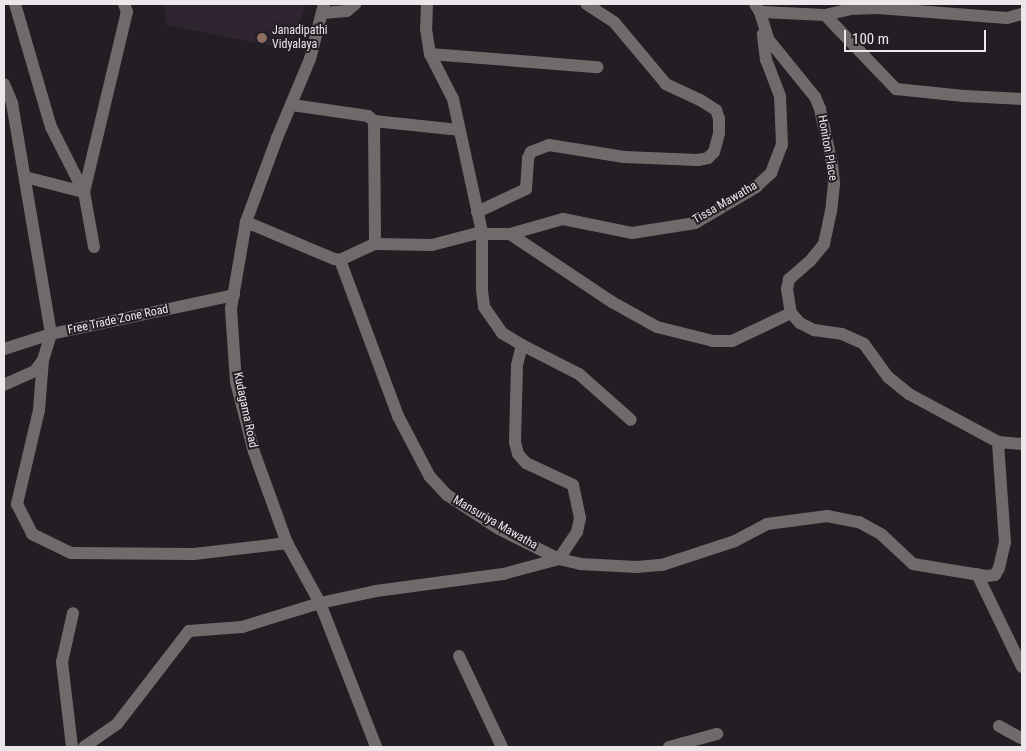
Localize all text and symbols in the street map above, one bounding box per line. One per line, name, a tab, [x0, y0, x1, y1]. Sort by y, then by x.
scale bar	[846, 20, 988, 52]
place label: Janadipathi Vidyalaya	[272, 24, 328, 52]
text: 100 m	[852, 30, 889, 48]
marker: Janadipathi Vidyalaya	[256, 32, 268, 44]
street label: Honiton Place	[814, 114, 840, 182]
street label: Tissa Mawatha	[690, 179, 760, 227]
street label: Free Trade Zone Road	[66, 302, 170, 338]
street label: Kudagama Road	[230, 371, 260, 449]
street label: Mansuriya Mawatha	[450, 493, 540, 553]

